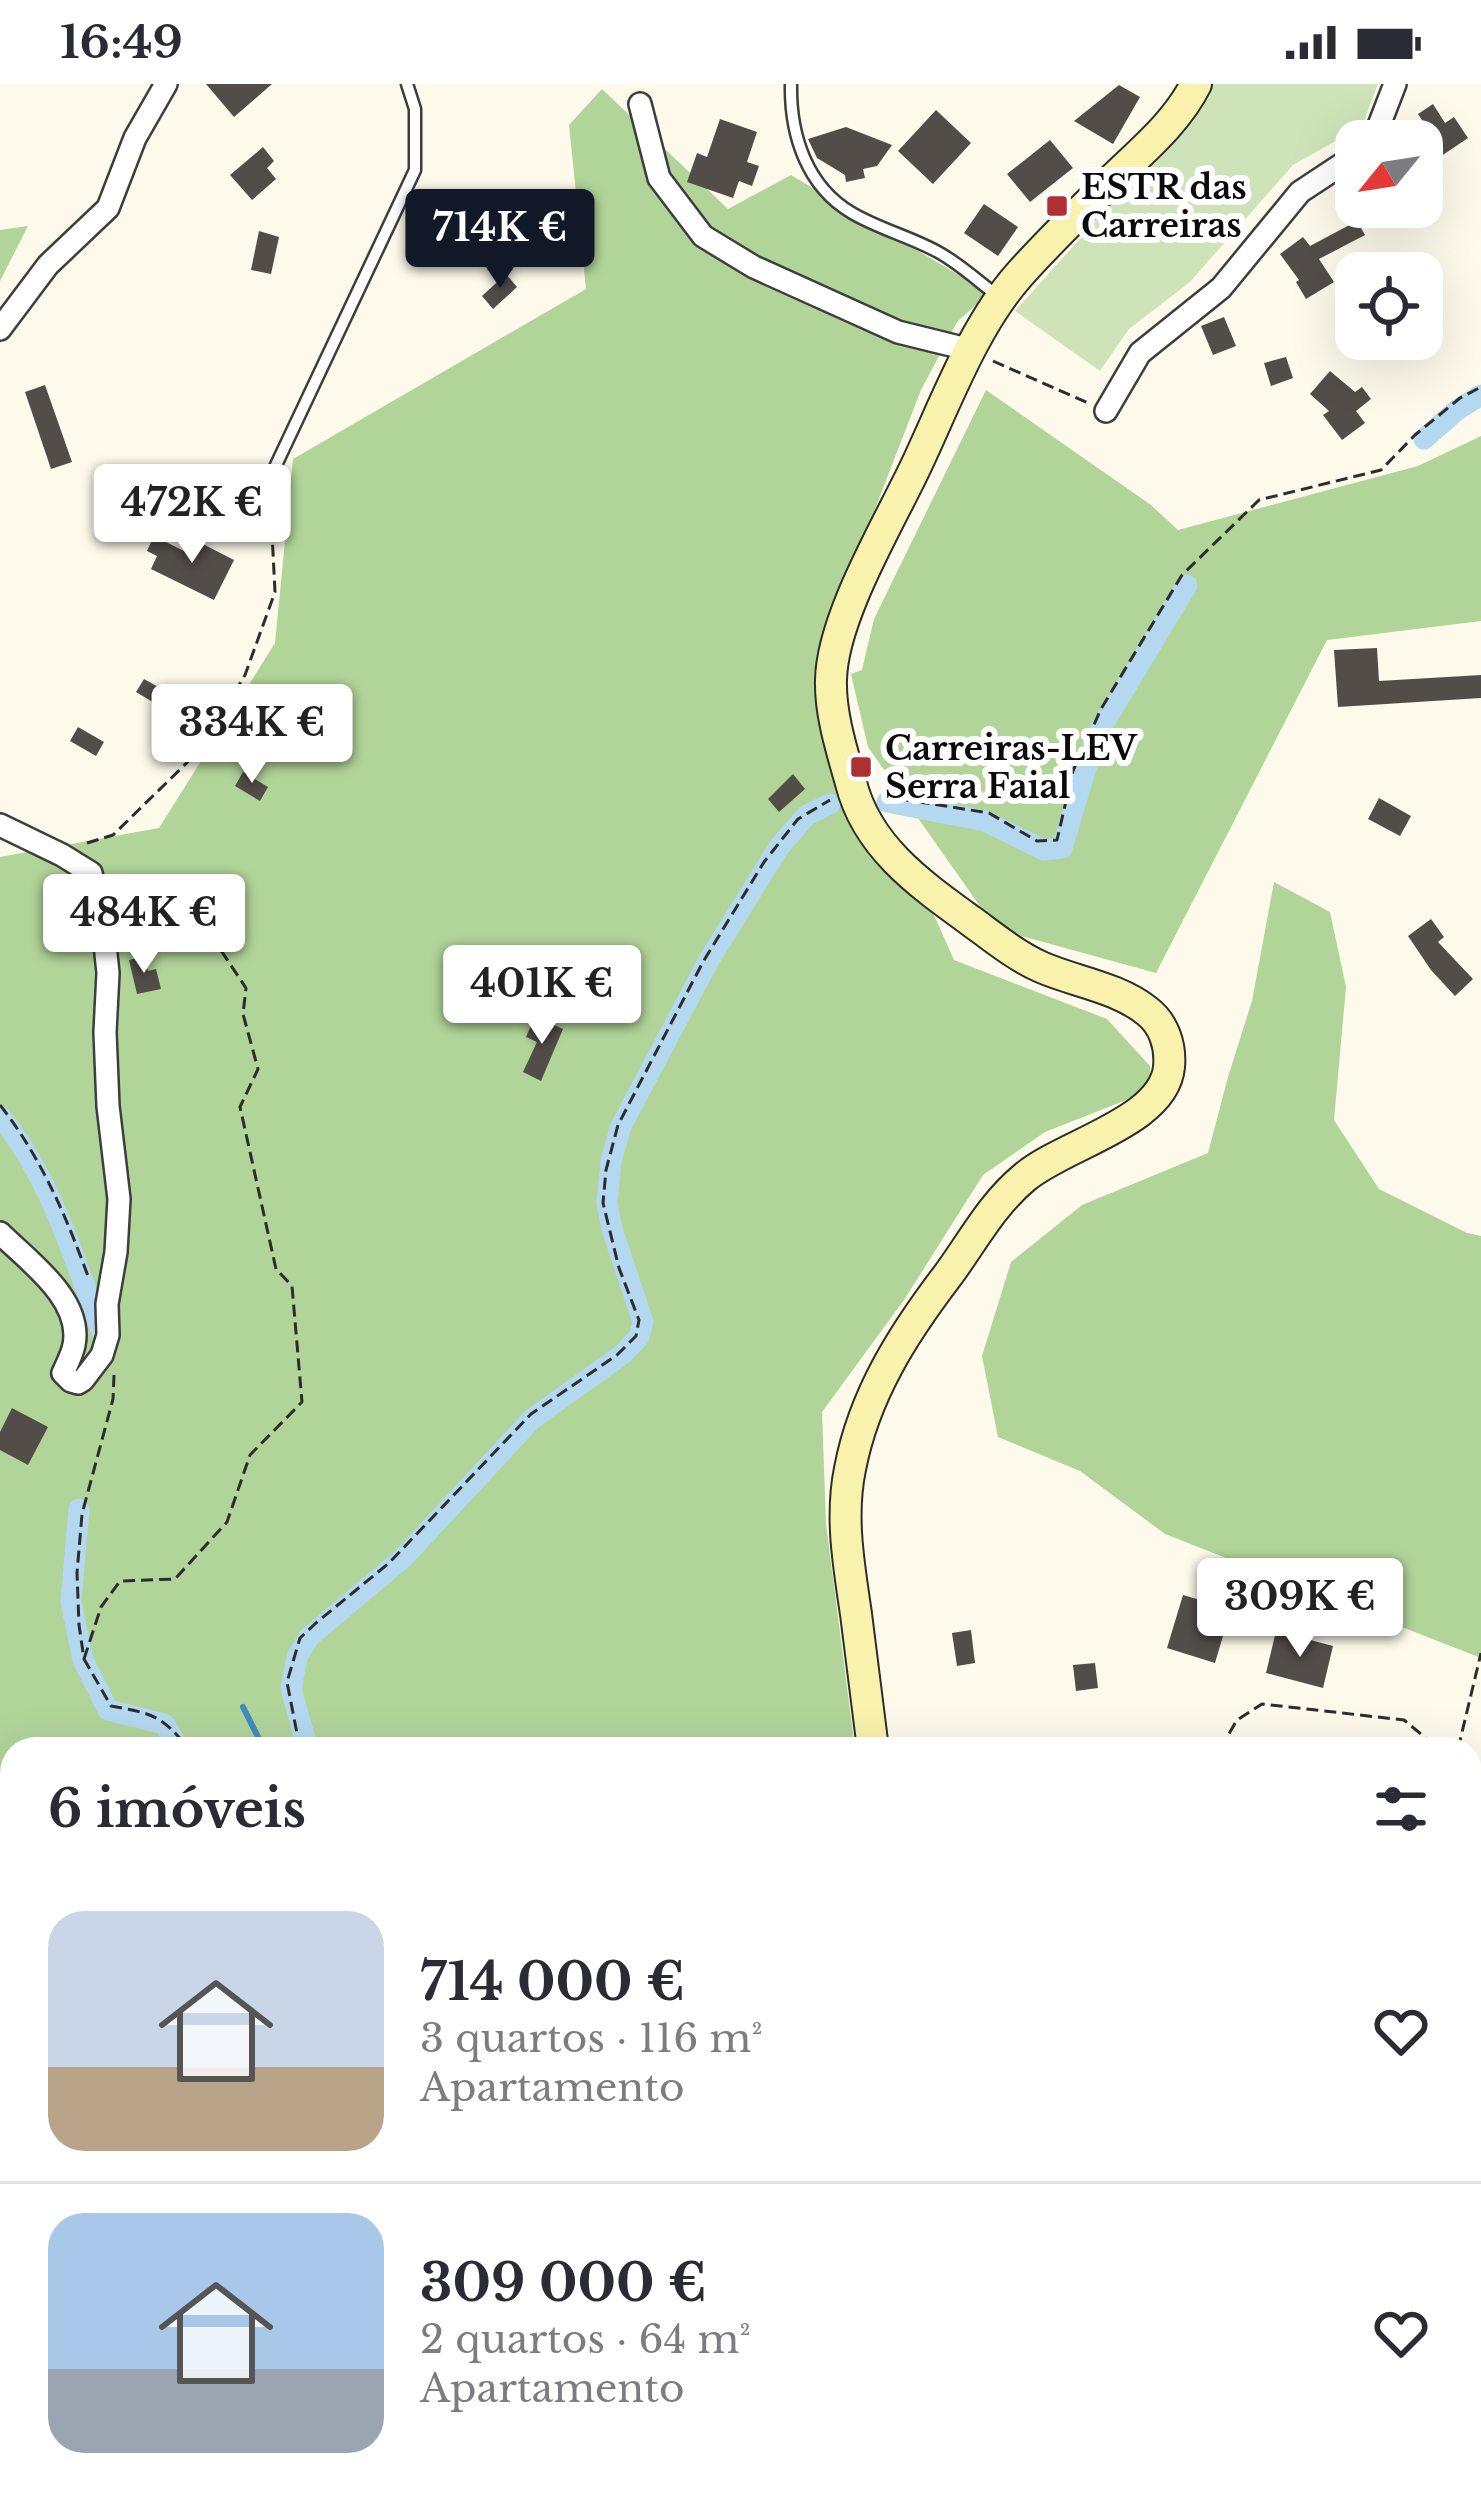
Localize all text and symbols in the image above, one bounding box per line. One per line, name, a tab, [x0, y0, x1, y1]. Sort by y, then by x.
text: 16:49	[60, 14, 183, 70]
north arrow	[1335, 120, 1443, 228]
map controls	[1335, 120, 1443, 360]
place label: ESTR das Carreiras	[1081, 167, 1247, 246]
pin: 714K €	[402, 189, 598, 291]
marker: ESTR das Carreiras	[1044, 193, 1070, 219]
text: 714K €	[432, 203, 568, 252]
button: locate	[1335, 252, 1443, 360]
pin: 472K €	[94, 464, 290, 566]
text: 472K €	[121, 478, 263, 527]
pin: 334K €	[154, 684, 350, 786]
text: 334K €	[179, 698, 325, 747]
place label: Carreiras-LEV Serra Faial	[885, 728, 1139, 807]
marker: Carreiras-LEV Serra Faial	[848, 754, 874, 780]
pin: 484K €	[46, 874, 242, 976]
text: 484K €	[70, 888, 218, 937]
pin: 401K €	[444, 945, 640, 1047]
text: 401K €	[470, 959, 614, 1008]
pin: 309K €	[1202, 1558, 1398, 1660]
text: 309K €	[1224, 1572, 1376, 1621]
icon: filters	[1368, 1776, 1434, 1842]
text: 6 imóveis	[48, 1778, 306, 1841]
text: 714 000 €	[420, 1951, 685, 2014]
icon: home	[144, 1959, 288, 2103]
icon: heart	[1368, 1998, 1434, 2064]
text: 3 quartos · 116 m²	[420, 2014, 763, 2063]
text: Apartamento	[420, 2063, 684, 2112]
text: 309 000 €	[420, 2252, 707, 2315]
icon: home	[144, 2261, 288, 2405]
icon: heart	[1368, 2300, 1434, 2366]
text: 2 quartos · 64 m²	[420, 2315, 751, 2364]
text: Apartamento	[420, 2364, 684, 2413]

